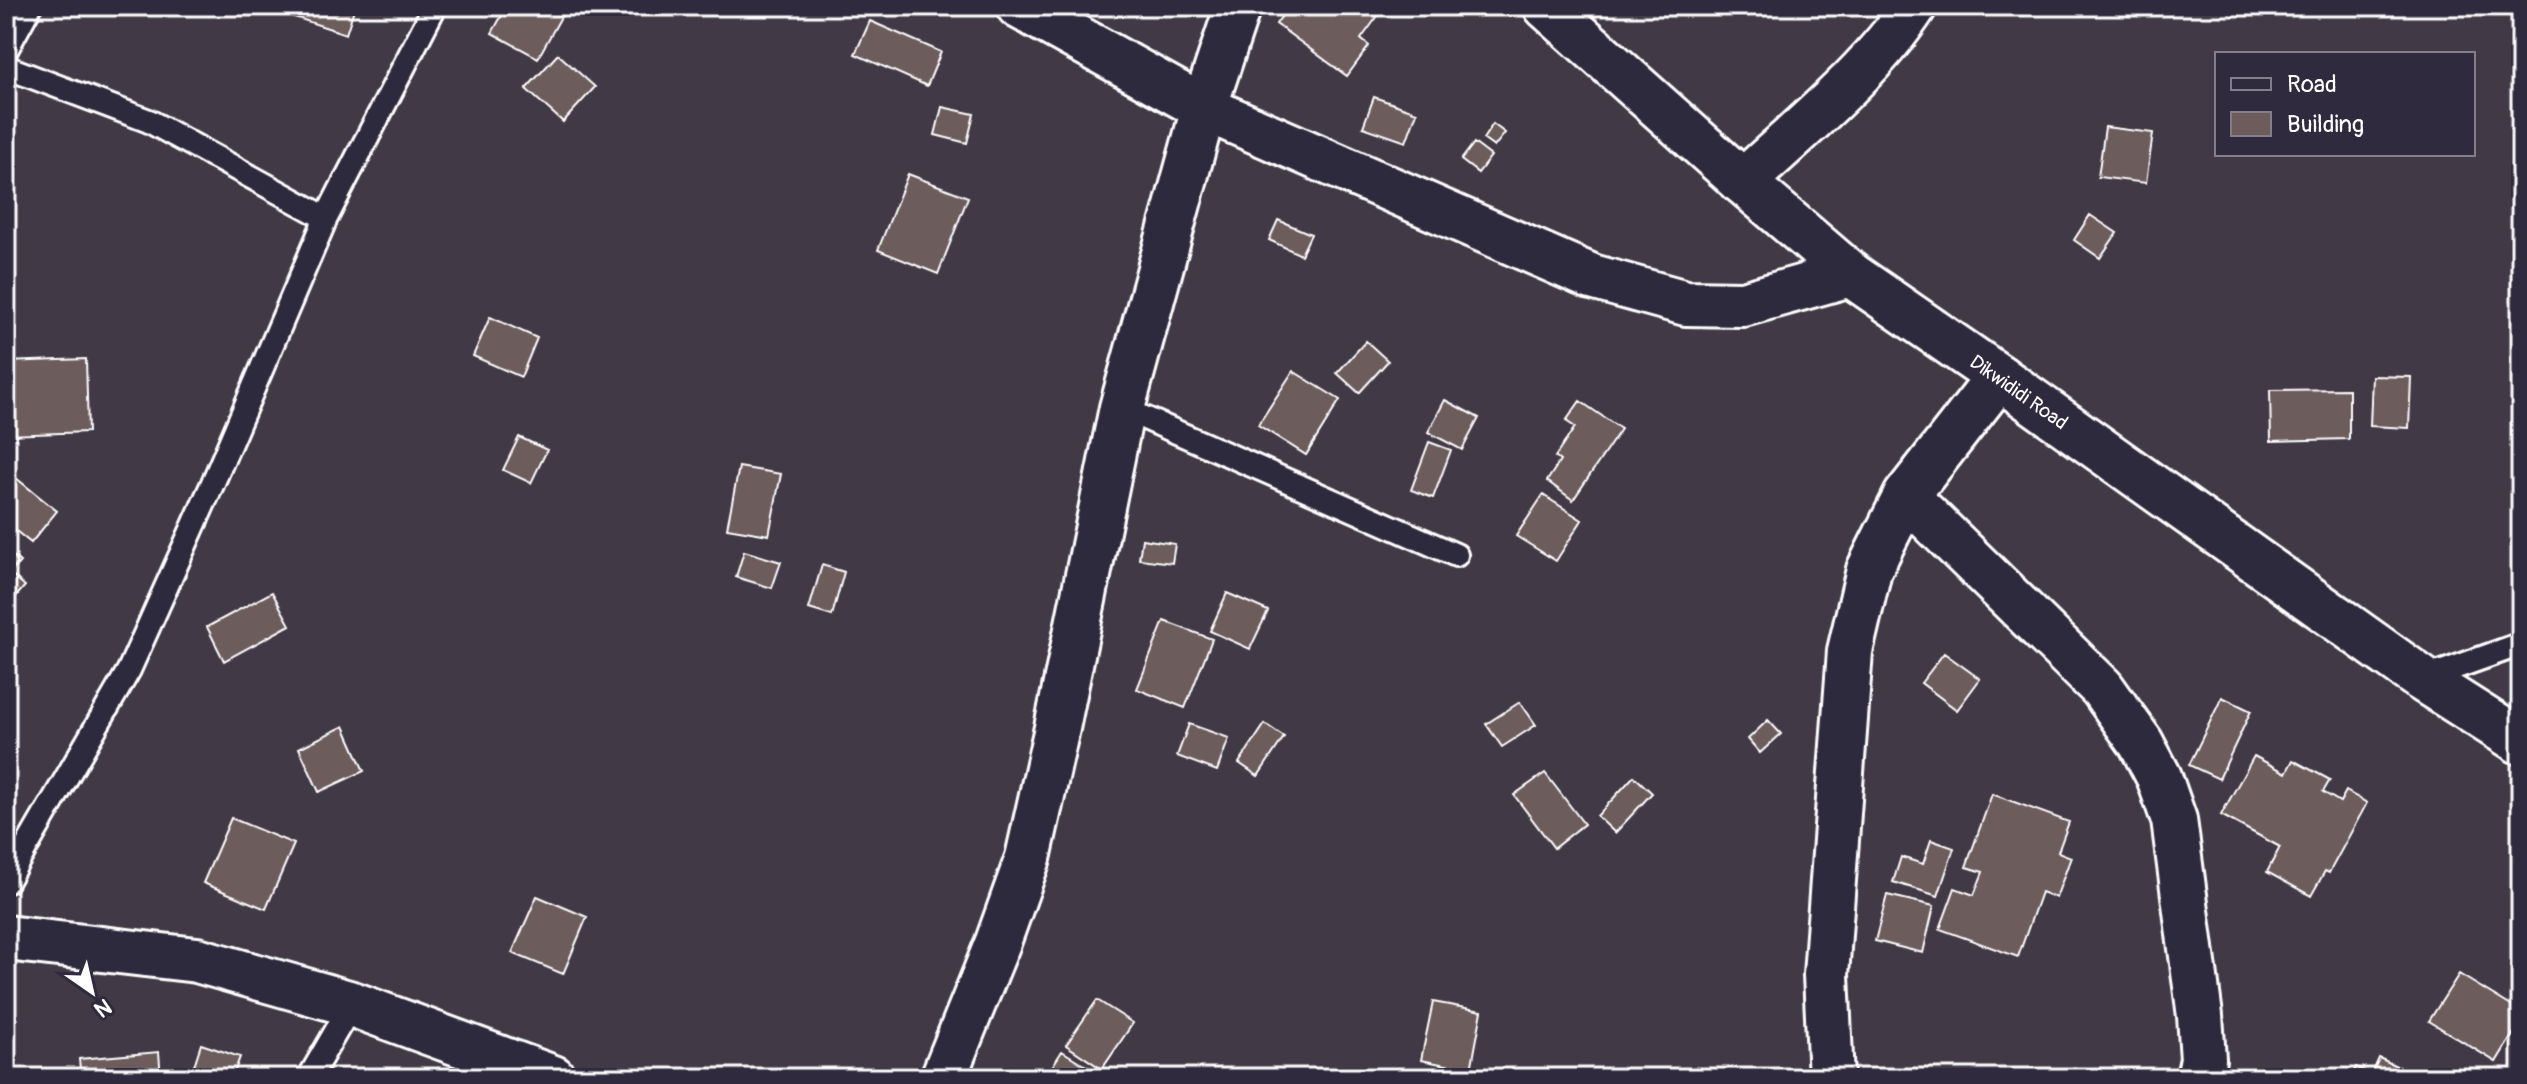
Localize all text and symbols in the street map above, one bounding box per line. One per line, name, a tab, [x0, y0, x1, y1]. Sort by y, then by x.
legend	[2215, 52, 2475, 156]
text: Road	[2287, 70, 2337, 99]
text: Building	[2287, 110, 2364, 139]
street label: Dikwididi Road	[1965, 349, 2073, 435]
north arrow	[52, 952, 132, 1032]
text: N	[89, 992, 117, 1024]

